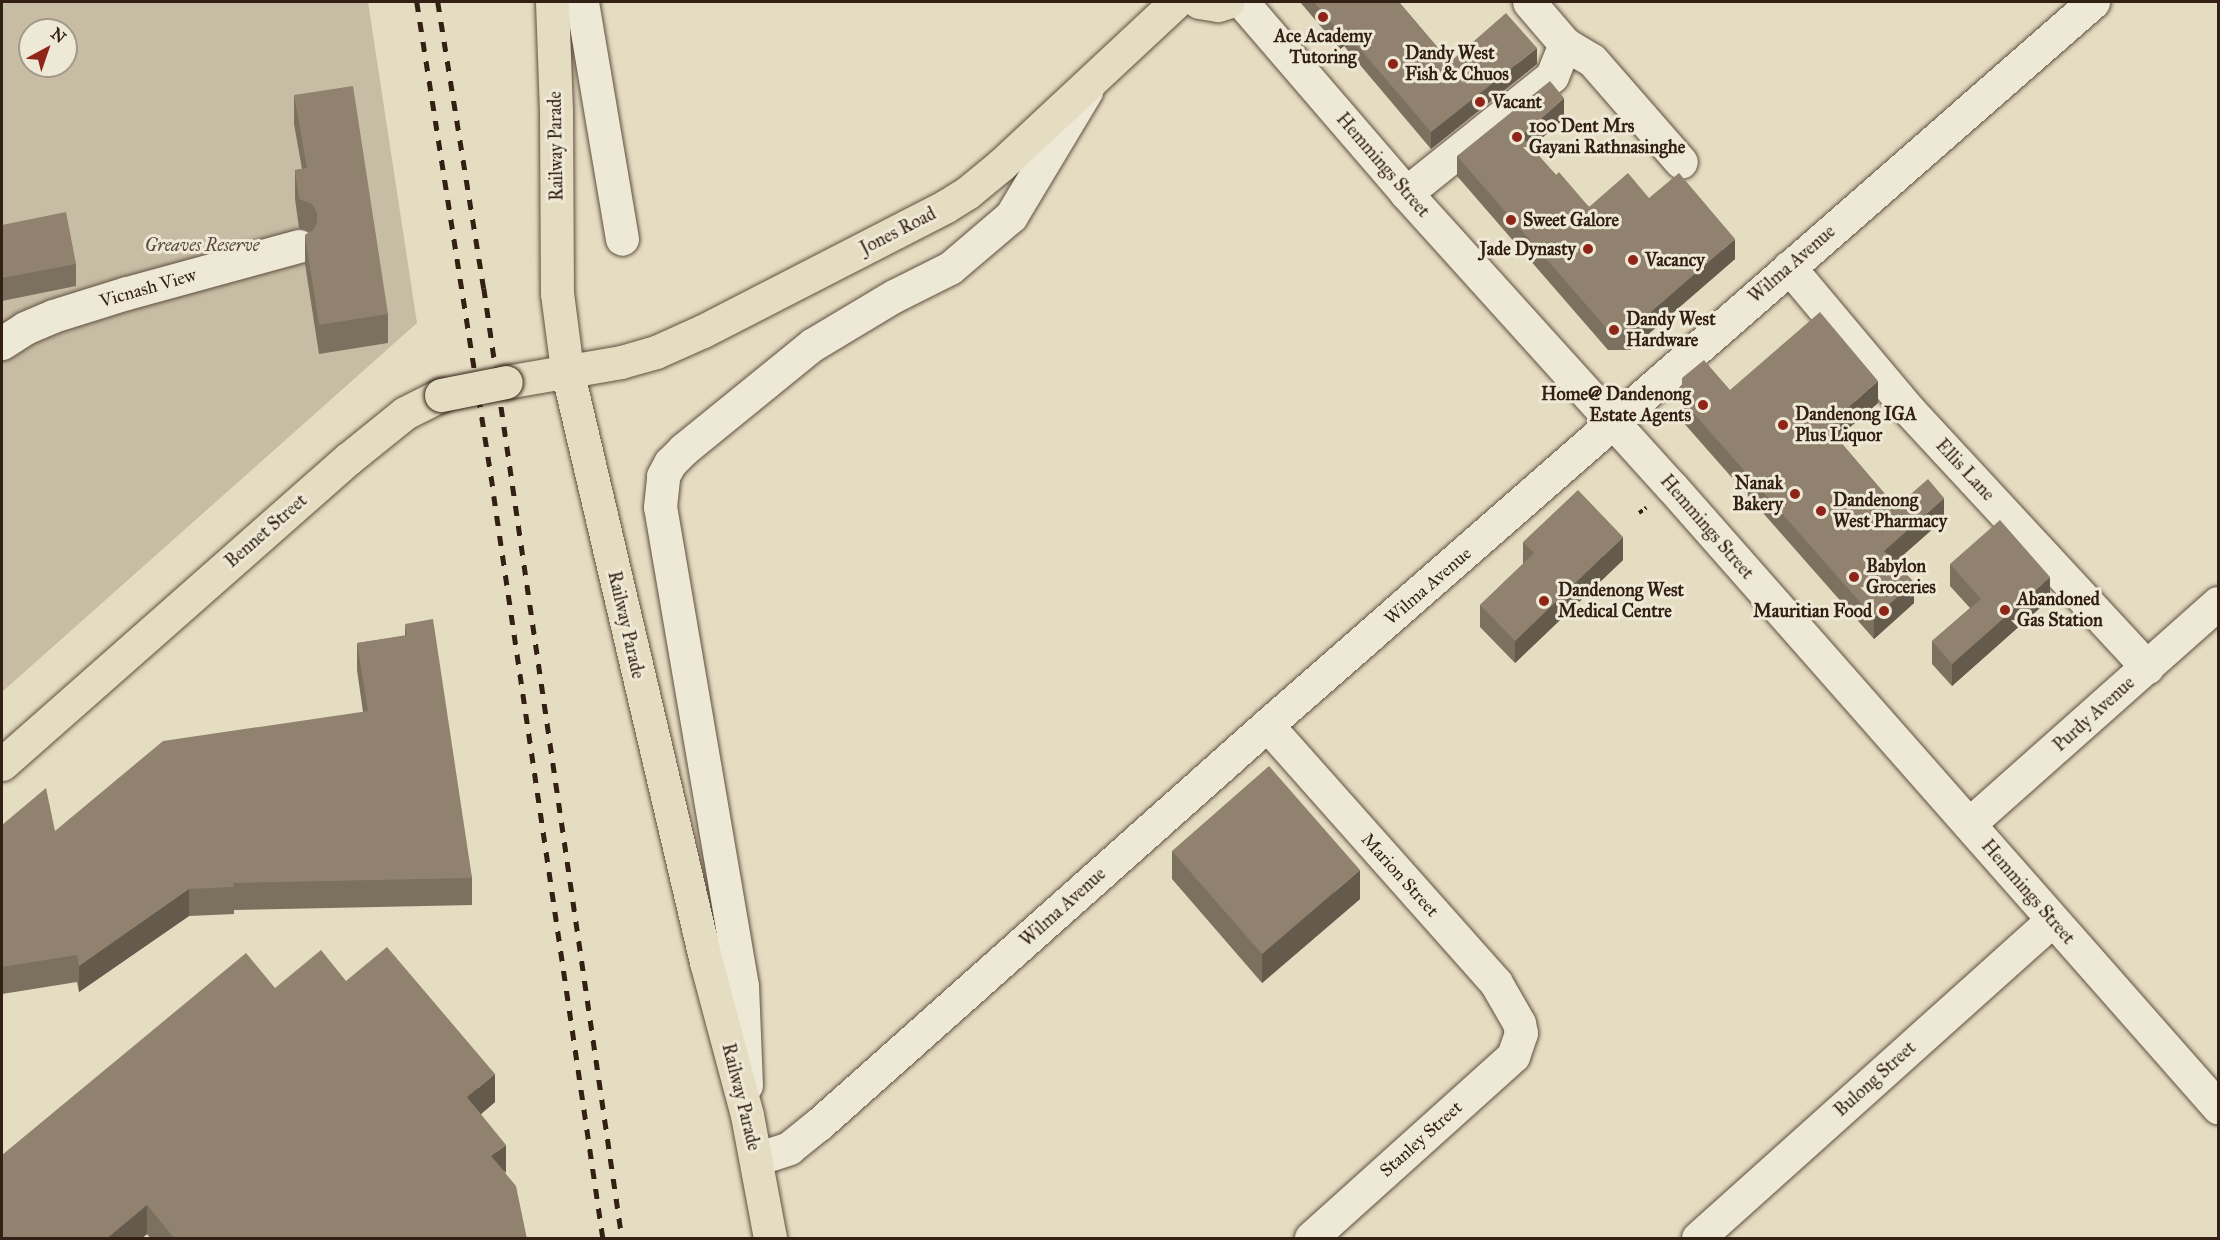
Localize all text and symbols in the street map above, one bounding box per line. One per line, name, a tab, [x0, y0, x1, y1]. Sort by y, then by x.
marker: Ace Academy Tutoring	[1316, 10, 1330, 24]
north arrow	[18, 18, 78, 78]
text: N	[47, 24, 70, 47]
place label: Ace Academy Tutoring	[1274, 26, 1372, 68]
place label: Dandy West Fish & Chuos	[1405, 43, 1509, 86]
marker: Dandy West Fish & Chuos	[1386, 57, 1400, 71]
street label: Railway Parade	[544, 91, 568, 201]
place label: Vacant	[1492, 91, 1542, 113]
marker: Vacant	[1473, 95, 1487, 109]
street label: Hemmings Street	[1332, 108, 1434, 222]
place label: 100 Dent Mrs Gayani Rathnasinghe	[1529, 116, 1685, 158]
marker: 100 Dent Mrs Gayani Rathnasinghe	[1510, 130, 1524, 144]
street label: Jones Road	[857, 203, 939, 259]
place label: Sweet Galore	[1523, 209, 1619, 231]
marker: Sweet Galore	[1504, 213, 1518, 227]
street label: Wilma Avenue	[1744, 221, 1840, 307]
park label: Greaves Reserve	[145, 234, 259, 256]
place label: Jade Dynasty	[1480, 238, 1576, 260]
marker: Jade Dynasty	[1581, 242, 1595, 256]
place label: Vacancy	[1645, 249, 1705, 271]
marker: Vacancy	[1626, 253, 1640, 267]
street label: Vicnash View	[97, 264, 199, 312]
place label: Dandy West Hardware	[1626, 309, 1716, 352]
marker: Dandy West Hardware	[1607, 323, 1621, 337]
place label: Home@ Dandenong Estate Agents	[1541, 384, 1691, 426]
marker: Home@ Dandenong Estate Agents	[1696, 398, 1710, 412]
place label: Dandenong IGA Plus Liquor	[1795, 404, 1917, 446]
marker: Dandenong IGA Plus Liquor	[1776, 418, 1790, 432]
street label: Ellis Lane	[1931, 435, 1999, 505]
street label: Hemmings Street	[1656, 470, 1758, 584]
place label: Nanak Bakery	[1733, 473, 1783, 516]
marker: Nanak Bakery	[1788, 487, 1802, 501]
street label: Bennet Street	[221, 490, 311, 572]
place label: Dandenong West Pharmacy	[1833, 490, 1947, 532]
marker: Dandenong West Pharmacy	[1814, 504, 1828, 518]
street label: Wilma Avenue	[1380, 543, 1476, 629]
place label: Babylon Groceries	[1866, 556, 1936, 598]
street label: Railway Parade	[603, 569, 649, 681]
marker: Babylon Groceries	[1847, 570, 1861, 584]
place label: Dandenong West Medical Centre	[1558, 580, 1684, 622]
place label: Abandoned Gas Station	[2017, 589, 2103, 632]
marker: Dandenong West Medical Centre	[1535, 592, 1553, 610]
place label: Mauritian Food	[1753, 600, 1872, 622]
marker: Abandoned Gas Station	[1998, 603, 2012, 617]
marker: Mauritian Food	[1877, 604, 1891, 618]
street label: Purdy Avenue	[2049, 672, 2139, 756]
street label: Marion Street	[1357, 829, 1443, 921]
street label: Hemmings Street	[1977, 835, 2079, 949]
street label: Wilma Avenue	[1016, 863, 1110, 951]
street label: Bulong Street	[1830, 1037, 1920, 1121]
street label: Railway Parade	[717, 1041, 765, 1153]
street label: Stanley Street	[1375, 1096, 1467, 1182]

